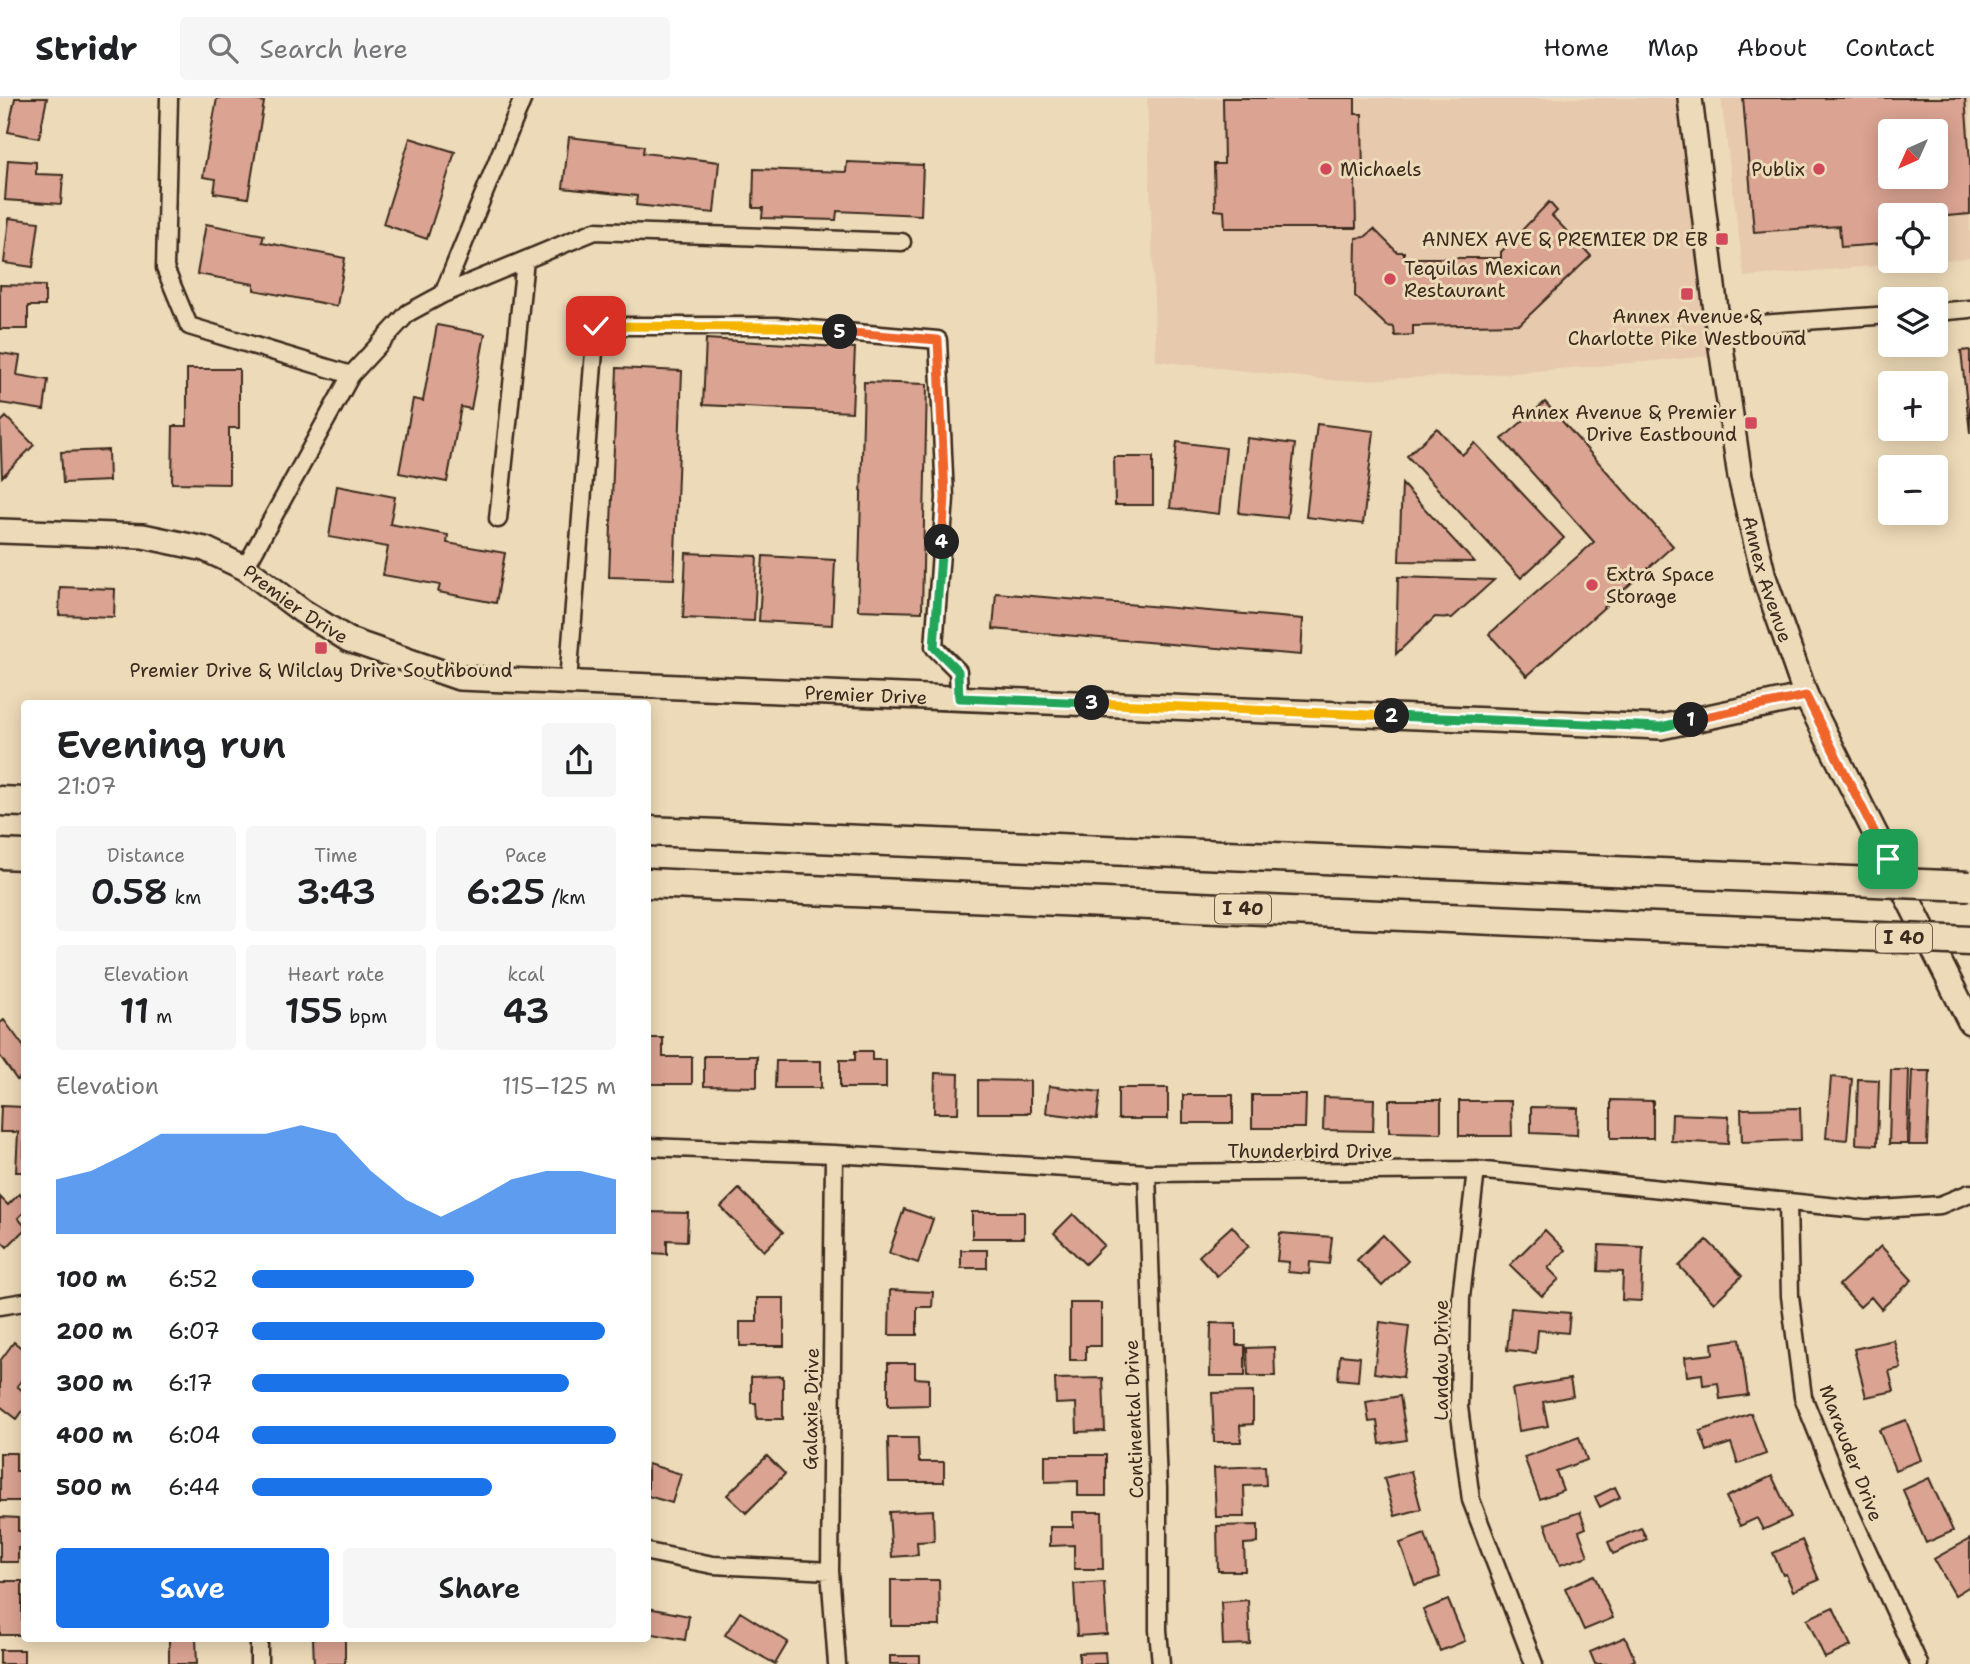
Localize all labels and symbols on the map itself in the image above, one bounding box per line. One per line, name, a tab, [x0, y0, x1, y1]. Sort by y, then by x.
north arrow	[1878, 119, 1948, 189]
place label: Michaels	[1340, 157, 1422, 182]
place label: Publix	[1751, 157, 1805, 182]
marker: Michaels	[1318, 161, 1334, 177]
marker: Publix	[1811, 161, 1827, 177]
place label: ANNEX AVE & PREMIER DR EB	[1422, 227, 1708, 252]
marker: ANNEX AVE & PREMIER DR EB	[1714, 231, 1730, 247]
place label: Tequilas Mexican Restaurant	[1404, 256, 1561, 303]
marker: Tequilas Mexican Restaurant	[1382, 271, 1398, 287]
marker: Annex Avenue & Charlotte Pike Westbound	[1679, 286, 1695, 302]
pin	[566, 296, 626, 356]
place label: Annex Avenue & Charlotte Pike Westbound	[1568, 304, 1806, 351]
pin: 5	[822, 314, 858, 350]
place label: Annex Avenue & Premier Drive Eastbound	[1511, 400, 1737, 447]
marker: Annex Avenue & Premier Drive Eastbound	[1743, 415, 1759, 431]
street label: Annex Avenue	[1737, 513, 1799, 646]
pin: 4	[925, 524, 960, 560]
street label: Premier Drive	[238, 558, 353, 649]
place label: Extra Space Storage	[1606, 562, 1714, 609]
marker: Extra Space Storage	[1584, 577, 1600, 593]
marker: Premier Drive & Wilclay Drive Southbound	[313, 640, 329, 656]
place label: Premier Drive & Wilclay Drive Southbound	[129, 658, 513, 683]
street label: Premier Drive	[804, 680, 928, 710]
pin: 3	[1074, 686, 1110, 720]
pin: 2	[1374, 698, 1410, 734]
pin: 1	[1674, 702, 1708, 738]
pin	[1858, 829, 1918, 889]
road number: I 40	[1215, 894, 1271, 924]
road number: I 40	[1876, 924, 1932, 952]
street label: Thunderbird Drive	[1227, 1139, 1393, 1164]
street label: Landau Drive	[1429, 1299, 1454, 1421]
street label: Continental Drive	[1119, 1339, 1149, 1499]
street label: Galaxie Drive	[797, 1348, 825, 1470]
street label: Marauder Drive	[1813, 1381, 1889, 1525]

